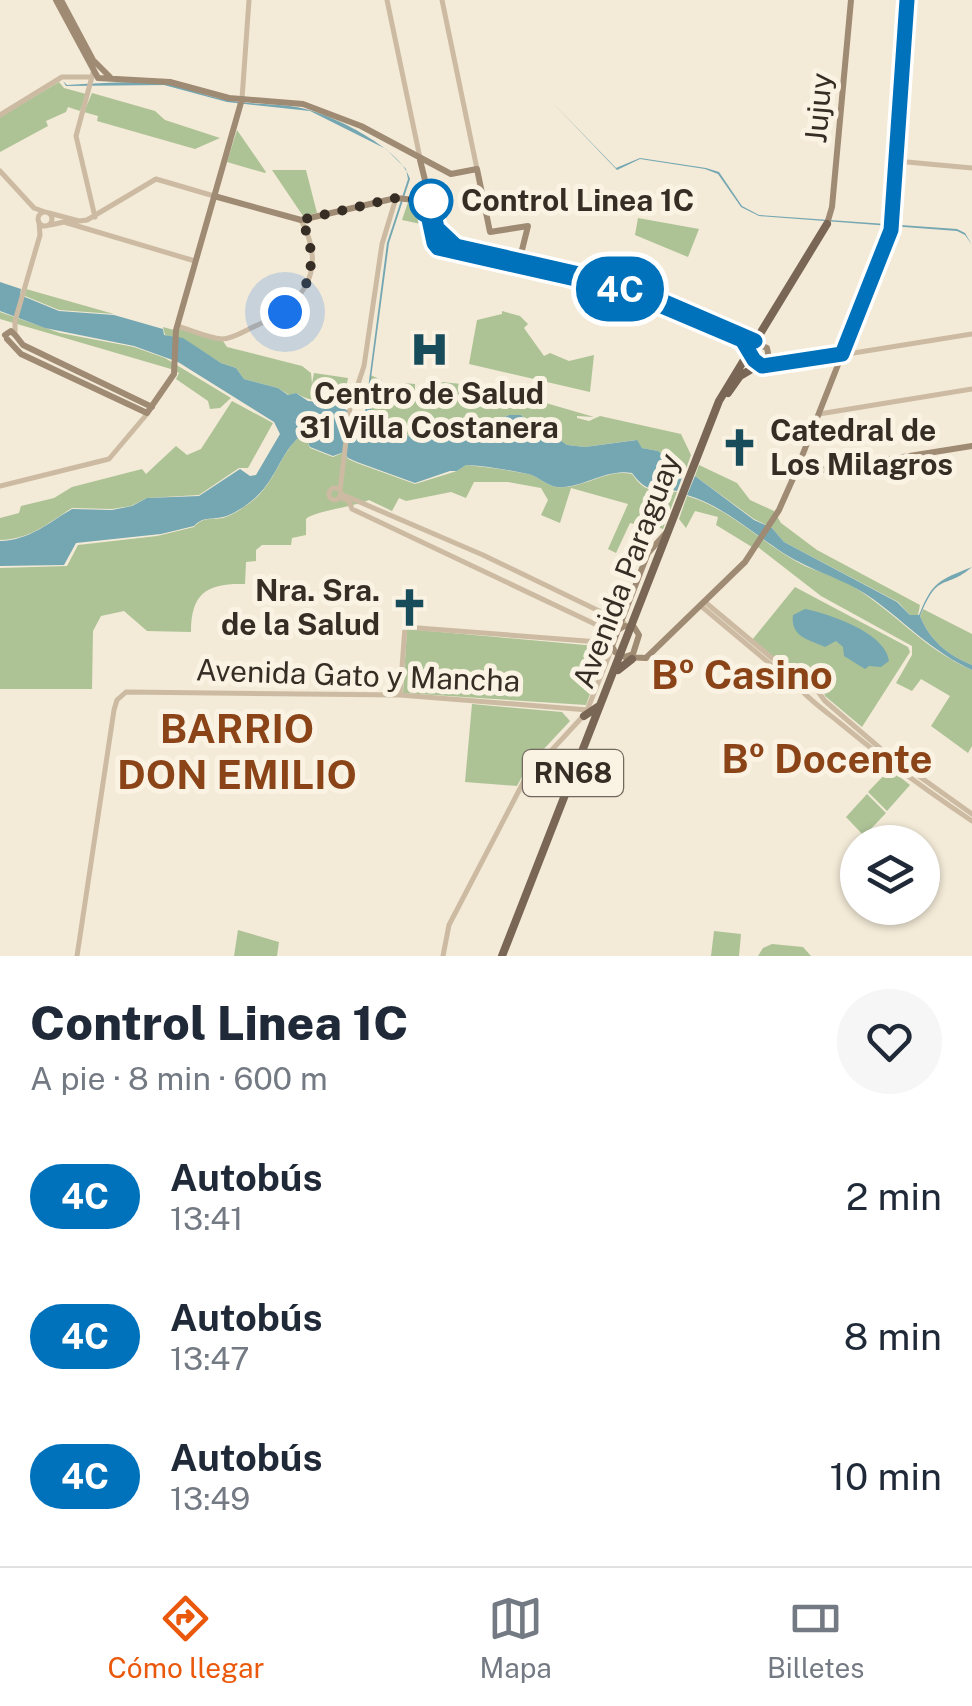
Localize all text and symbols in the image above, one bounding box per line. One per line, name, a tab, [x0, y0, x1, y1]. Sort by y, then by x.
street label: Jujuy	[797, 71, 839, 145]
marker: Control Linea 1C	[410, 180, 452, 222]
place label: Control Linea 1C	[461, 182, 694, 218]
line badge: 4C	[575, 256, 665, 322]
text: 4C	[596, 269, 644, 310]
your location	[260, 287, 310, 337]
hospital icon: Centro de Salud 31 Villa Costanera	[408, 329, 450, 371]
place label: Centro de Salud 31 Villa Costanera	[299, 375, 559, 445]
place label: Catedral de Los Milagros	[770, 412, 953, 482]
church icon: Catedral de Los Milagros	[719, 427, 761, 469]
street label: Avenida Paraguay	[565, 448, 687, 693]
place label: Nra. Sra. de la Salud	[221, 572, 380, 642]
church icon: Nra. Sra. de la Salud	[389, 587, 431, 629]
street label: Avenida Gato y Mancha	[195, 651, 521, 699]
district label: Bº Casino	[651, 651, 833, 698]
district label: BARRIO DON EMILIO	[117, 705, 357, 798]
district label: Bº Docente	[721, 735, 933, 782]
road number: RN68	[523, 750, 623, 796]
map controls	[840, 825, 940, 925]
button: layers	[840, 825, 940, 925]
button: heart	[837, 989, 942, 1094]
text: Control Linea 1C	[30, 994, 408, 1051]
text: A pie · 8 min · 600 m	[30, 1060, 328, 1097]
text: Autobús	[170, 1155, 322, 1200]
text: 2 min	[846, 1174, 942, 1219]
text: 4C	[61, 1176, 109, 1217]
text: 13:41	[170, 1200, 243, 1237]
text: Autobús	[170, 1295, 322, 1340]
text: 8 min	[844, 1314, 942, 1359]
text: 4C	[61, 1316, 109, 1357]
text: 13:47	[170, 1340, 250, 1377]
text: Autobús	[170, 1435, 322, 1480]
text: 10 min	[830, 1454, 942, 1499]
text: 4C	[61, 1456, 109, 1497]
text: 13:49	[170, 1480, 250, 1517]
tab: Cómo llegar	[108, 1591, 264, 1684]
tab: Mapa	[480, 1591, 552, 1684]
tab: Billetes	[767, 1591, 864, 1684]

